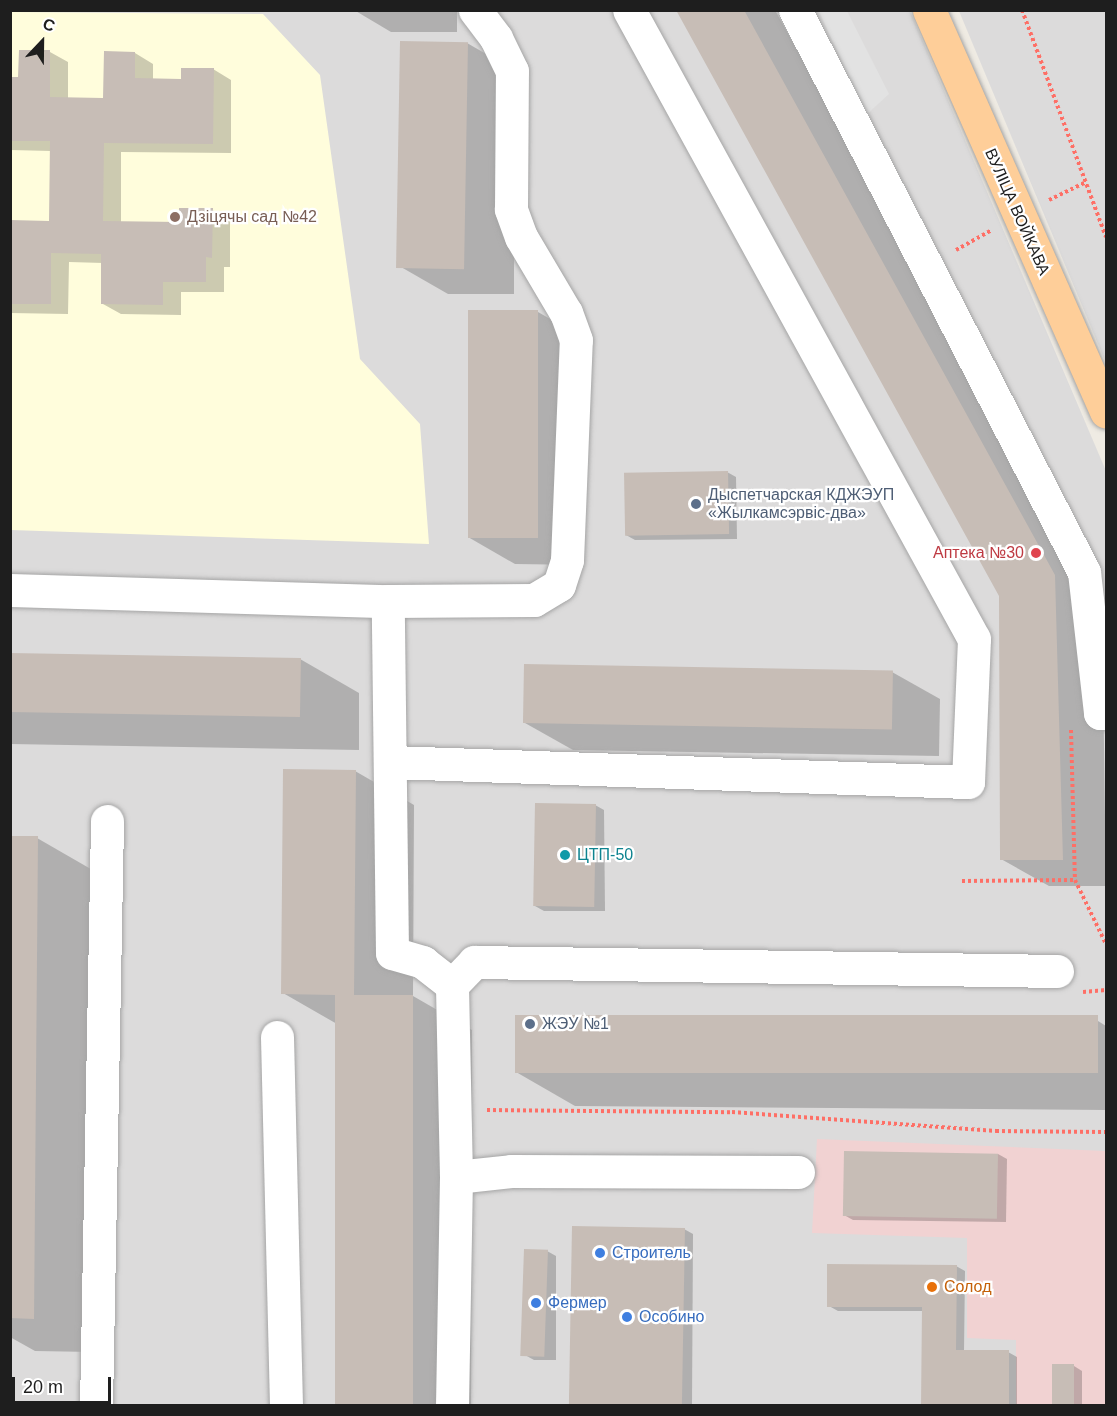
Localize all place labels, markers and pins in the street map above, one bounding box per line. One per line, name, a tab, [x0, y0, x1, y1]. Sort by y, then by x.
place label: Дзіцячы сад №42	[187, 207, 317, 227]
marker: Дзіцячы сад №42	[168, 210, 182, 224]
place label: Дыспетчарская КДЖЭУП «Жылкамсэрвіс-два»	[708, 485, 894, 523]
marker: Дыспетчарская КДЖЭУП «Жылкамсэрвіс-два»	[689, 497, 703, 511]
place label: Аптека №30	[933, 543, 1024, 563]
marker: Аптека №30	[1029, 546, 1043, 560]
place label: ЦТП-50	[577, 845, 633, 865]
marker: ЦТП-50	[558, 848, 572, 862]
place label: ЖЭУ №1	[542, 1014, 609, 1034]
marker: ЖЭУ №1	[523, 1017, 537, 1031]
place label: Строитель	[612, 1243, 691, 1263]
marker: Строитель	[593, 1246, 607, 1260]
place label: Солод	[944, 1277, 992, 1297]
marker: Солод	[925, 1280, 939, 1294]
place label: Фермер	[548, 1293, 607, 1313]
marker: Фермер	[529, 1296, 543, 1310]
place label: Особино	[639, 1307, 704, 1327]
marker: Особино	[620, 1310, 634, 1324]

